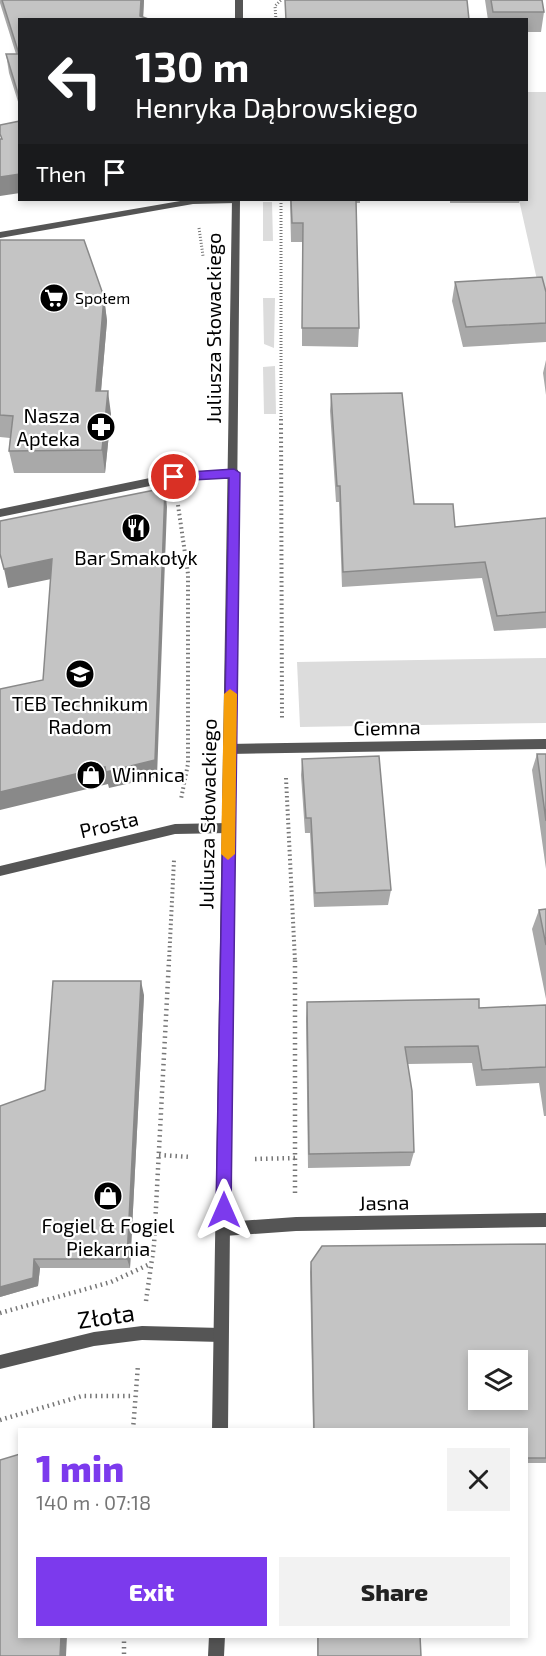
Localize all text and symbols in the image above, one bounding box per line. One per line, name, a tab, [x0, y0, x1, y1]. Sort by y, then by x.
text: 130 m	[135, 40, 250, 90]
icon: left	[36, 42, 114, 120]
text: Henryka Dąbrowskiego	[135, 91, 418, 123]
icon: arrive	[98, 156, 131, 189]
text: Then	[36, 160, 86, 186]
street label: Juliusza Słowackiego	[201, 233, 225, 423]
supermarket icon: Społem	[38, 282, 70, 314]
place label: Społem	[75, 288, 130, 307]
place label: Nasza Apteka	[16, 403, 80, 450]
pharmacy icon: Nasza Apteka	[85, 411, 117, 443]
pin	[148, 451, 199, 502]
icon: arrive	[157, 460, 190, 493]
restaurant icon: Bar Smakołyk	[120, 512, 152, 544]
place label: Bar Smakołyk	[74, 545, 198, 569]
school or university icon: TEB Technikum Radom	[64, 658, 96, 690]
place label: TEB Technikum Radom	[12, 691, 148, 738]
street label: Ciemna	[353, 714, 421, 740]
street label: Juliusza Słowackiego	[193, 718, 221, 910]
shop icon: Winnica	[75, 759, 107, 791]
place label: Winnica	[112, 762, 185, 786]
street label: Prosta	[77, 806, 141, 842]
position arrow	[192, 1178, 256, 1242]
shop icon: Fogiel & Fogiel Piekarnia	[92, 1180, 124, 1212]
street label: Jasna	[359, 1190, 409, 1214]
place label: Fogiel & Fogiel Piekarnia	[41, 1213, 175, 1260]
street label: Złota	[75, 1297, 136, 1334]
map controls	[468, 1350, 528, 1410]
button: layers	[468, 1350, 528, 1410]
text: 1 min	[36, 1446, 124, 1489]
button: close	[447, 1448, 510, 1511]
text: 140 m · 07:18	[36, 1490, 151, 1514]
button: Exit	[36, 1557, 267, 1626]
button: Share	[279, 1557, 510, 1626]

